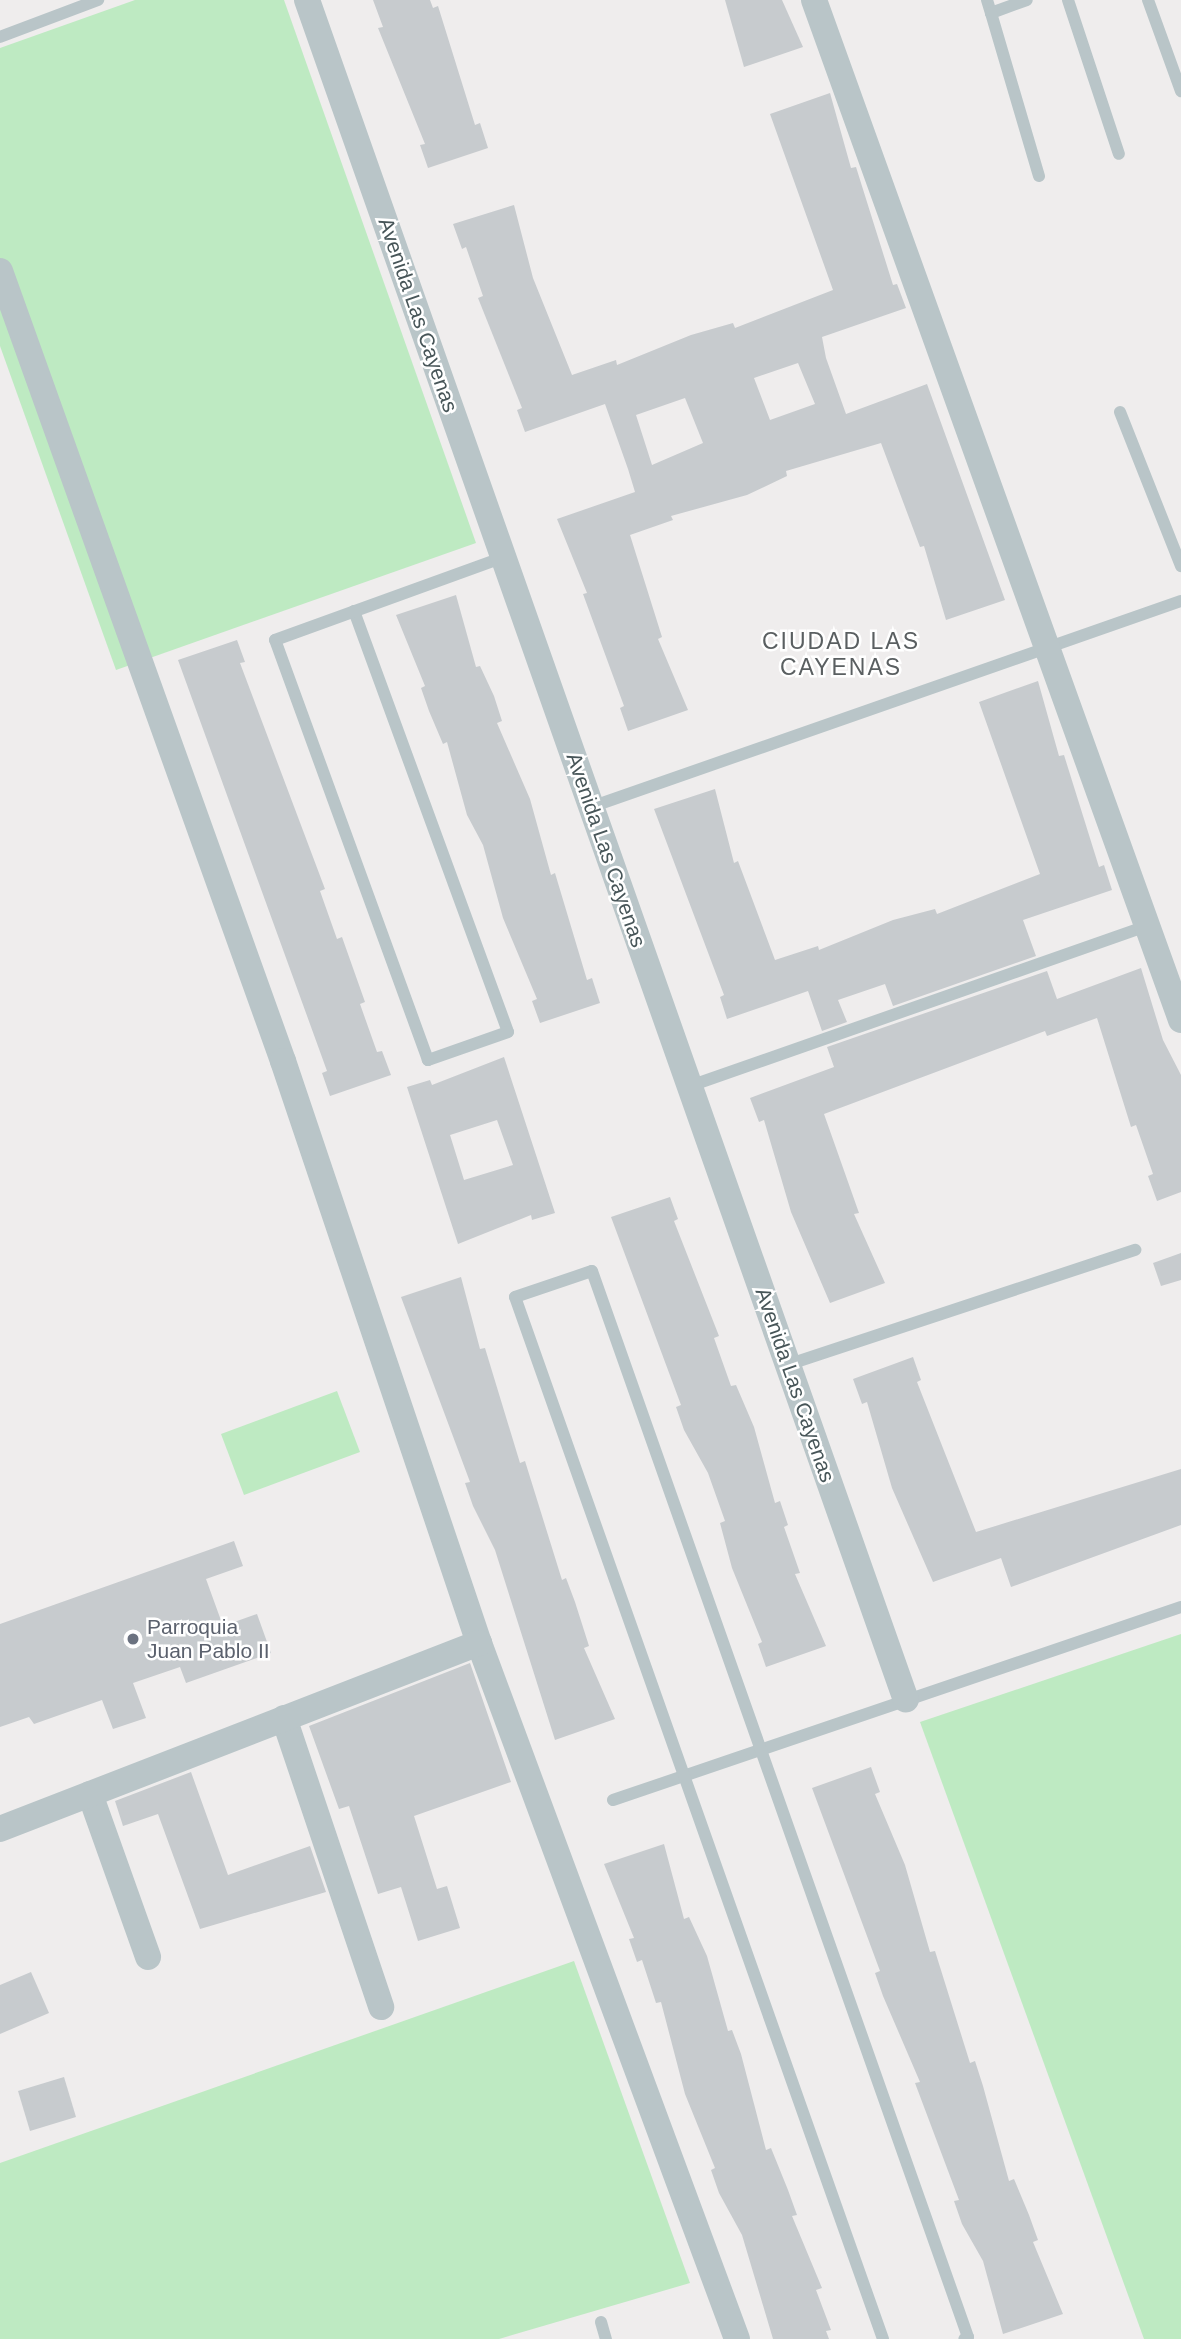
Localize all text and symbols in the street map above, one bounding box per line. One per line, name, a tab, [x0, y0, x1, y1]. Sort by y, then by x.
street label: Avenida Las Cayenas	[373, 214, 463, 416]
district label: CIUDAD LAS CAYENAS	[763, 627, 919, 681]
street label: Avenida Las Cayenas	[561, 749, 651, 951]
street label: Avenida Las Cayenas	[750, 1284, 840, 1486]
place label: Parroquia Juan Pablo II	[147, 1614, 270, 1664]
marker: Parroquia Juan Pablo II	[125, 1631, 141, 1647]

